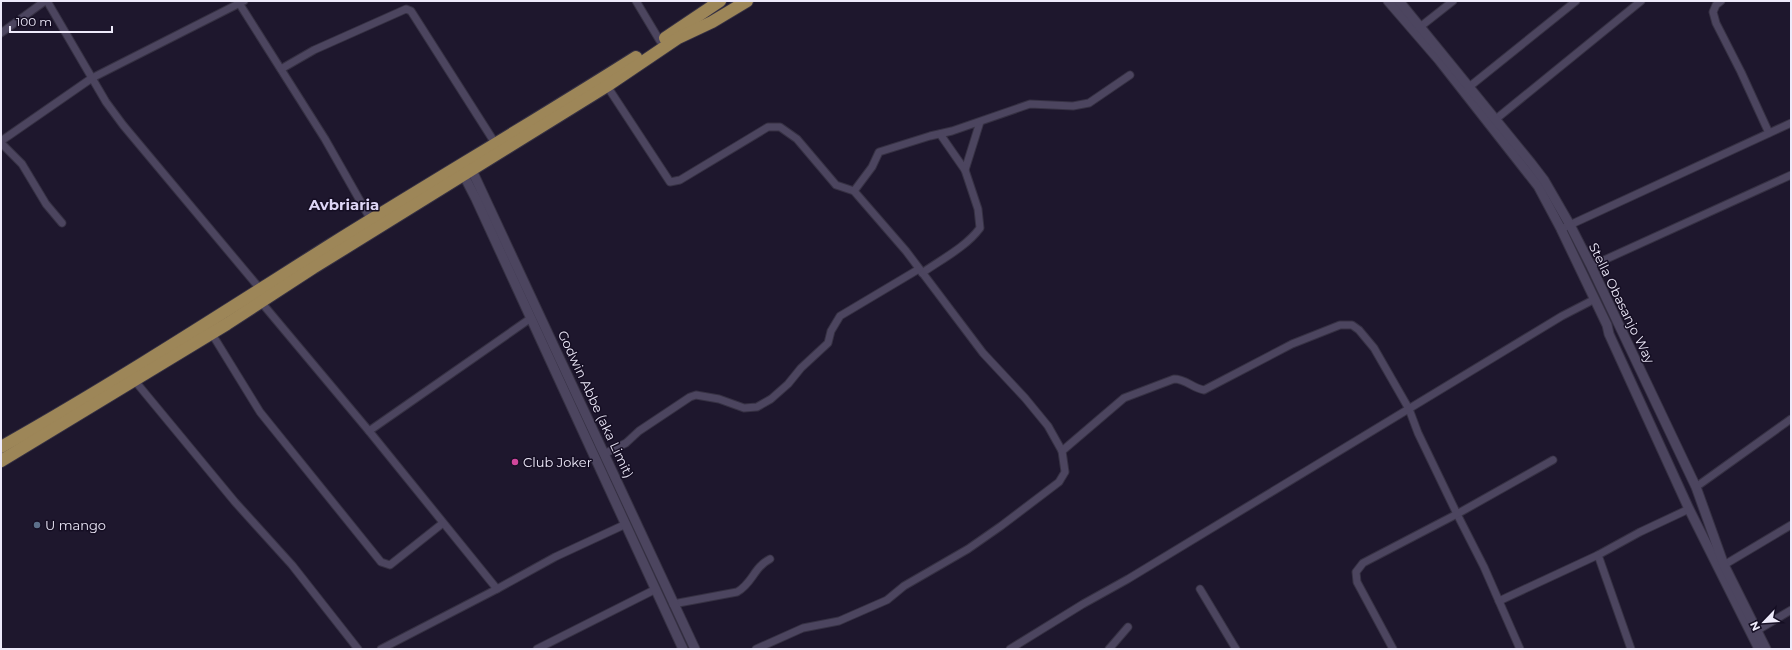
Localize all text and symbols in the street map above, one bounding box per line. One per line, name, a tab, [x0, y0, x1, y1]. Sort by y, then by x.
scale bar	[10, 8, 112, 34]
text: 100 m	[16, 14, 52, 29]
district label: Avbriaria	[308, 195, 379, 214]
street label: Stella Obasanjo Way	[1586, 240, 1659, 367]
street label: Godwin Abbe (aka Limit)	[555, 328, 637, 480]
place label: Club Joker	[523, 454, 592, 470]
marker: Club Joker	[510, 457, 520, 467]
place label: U mango	[45, 517, 106, 533]
marker: U mango	[32, 520, 42, 530]
north arrow	[1744, 602, 1784, 642]
text: N	[1747, 619, 1763, 633]

